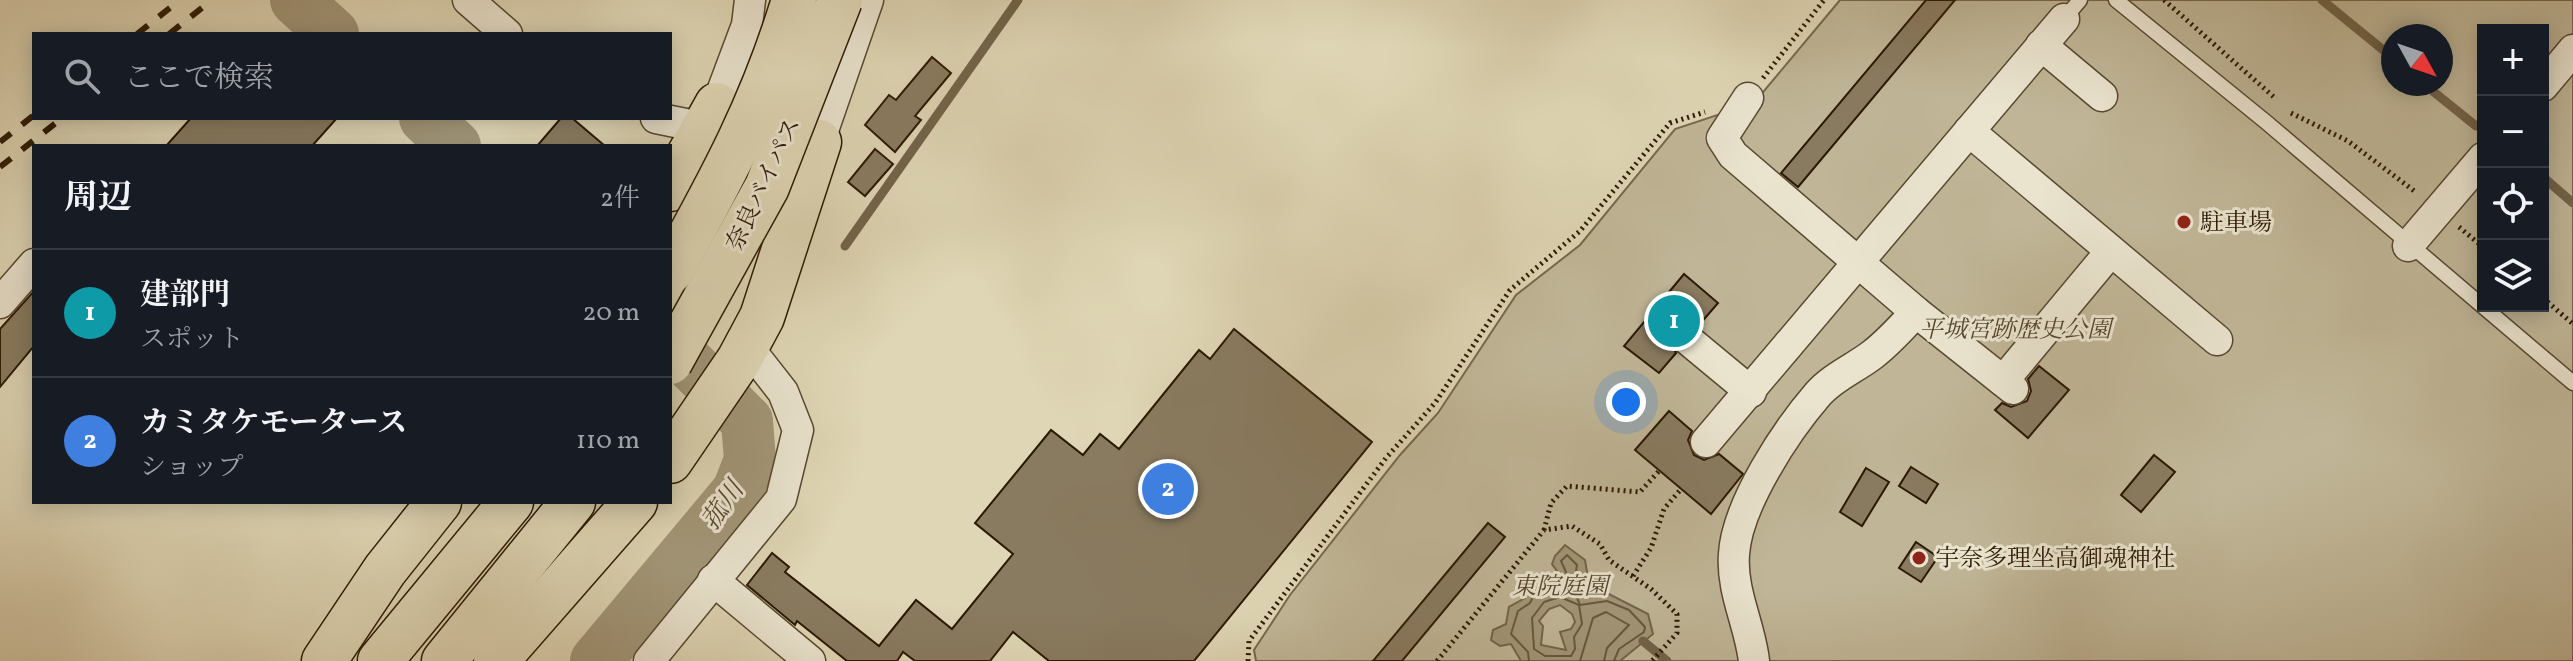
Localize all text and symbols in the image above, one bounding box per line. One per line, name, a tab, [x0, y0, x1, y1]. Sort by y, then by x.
north arrow	[2381, 24, 2453, 96]
map controls	[2477, 24, 2549, 312]
button: +	[2477, 24, 2549, 96]
search box	[32, 32, 672, 120]
icon: search	[60, 54, 104, 98]
text: ここで検索	[124, 58, 274, 100]
button: −	[2477, 96, 2549, 168]
street label: 奈良バイパス	[719, 113, 811, 257]
button: locate	[2477, 168, 2549, 240]
text: 周辺	[64, 176, 132, 223]
text: 2件	[600, 181, 640, 217]
place label: 駐車場	[2200, 207, 2272, 241]
marker: 駐車場	[2175, 213, 2193, 231]
button: layers	[2477, 240, 2549, 312]
text: 建部門	[140, 275, 230, 317]
pin: 1	[1648, 291, 1700, 351]
text: 1	[85, 295, 95, 331]
text: 20 m	[582, 295, 640, 331]
park label: 平城宮跡歴史公園	[1919, 314, 2115, 348]
text: スポット	[140, 322, 244, 358]
your location	[1606, 382, 1646, 422]
text: カミタケモータース	[140, 403, 407, 445]
text: 2	[83, 423, 97, 459]
text: 110 m	[576, 423, 640, 459]
text: ショップ	[140, 450, 243, 486]
pin: 2	[1142, 459, 1194, 519]
water label: 菰川	[694, 472, 755, 538]
place label: 宇奈多理坐高御魂神社	[1935, 543, 2175, 577]
marker: 宇奈多理坐高御魂神社	[1910, 549, 1928, 567]
park label: 東院庭園	[1512, 571, 1612, 605]

